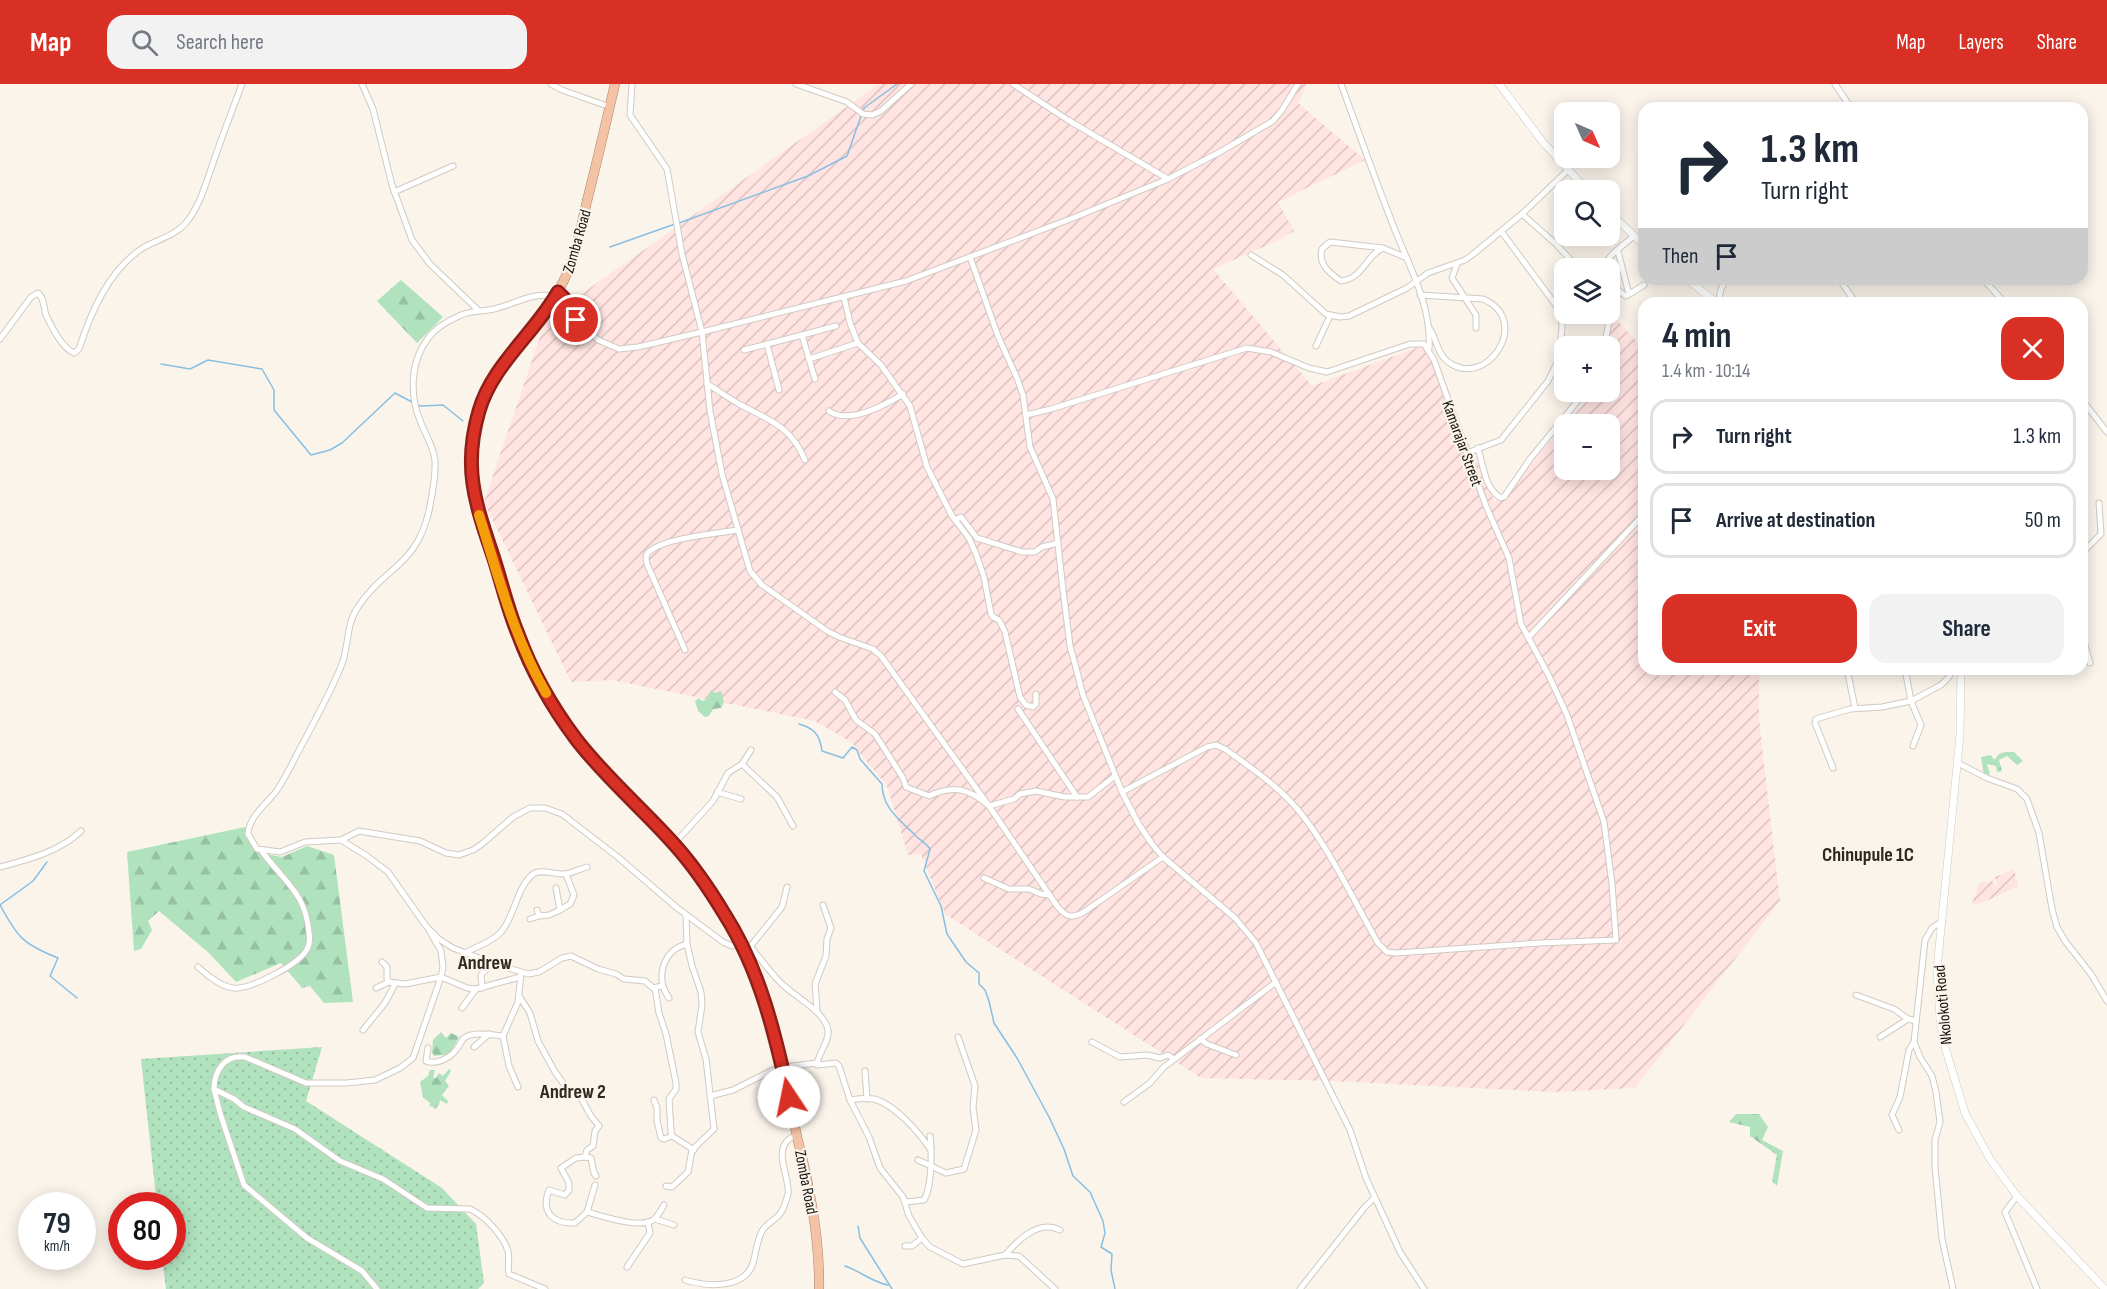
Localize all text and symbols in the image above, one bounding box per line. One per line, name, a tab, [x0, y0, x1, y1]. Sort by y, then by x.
search box	[107, 15, 527, 69]
text: Map	[30, 26, 71, 59]
icon: search	[128, 26, 161, 59]
text: Search here	[176, 29, 264, 56]
text: Map	[1896, 30, 1925, 55]
text: Layers	[1958, 30, 2004, 55]
text: Share	[2037, 30, 2077, 55]
north arrow	[1554, 102, 1620, 168]
map controls	[1554, 102, 1620, 480]
text: 1.3 km	[1761, 124, 1859, 175]
icon: right	[1662, 126, 1740, 204]
text: Turn right	[1761, 175, 1848, 207]
button: search	[1554, 180, 1620, 246]
street label: Zomba Road	[559, 207, 596, 275]
icon: arrive	[1710, 240, 1743, 273]
text: Then	[1662, 243, 1698, 270]
button: layers	[1554, 258, 1620, 324]
pin	[550, 294, 601, 345]
icon: arrive	[559, 303, 592, 336]
text: 4 min	[1662, 315, 1732, 358]
button: close	[2001, 317, 2064, 380]
button: +	[1554, 336, 1620, 402]
text: 1.4 km · 10:14	[1662, 359, 1750, 383]
street label: Kamarajar Street	[1437, 398, 1486, 489]
button: −	[1554, 414, 1620, 480]
icon: right	[1665, 420, 1698, 453]
text: Turn right	[1716, 423, 1792, 450]
text: 1.3 km	[2013, 423, 2061, 450]
icon: arrive	[1665, 504, 1698, 537]
text: Arrive at destination	[1716, 507, 1875, 534]
text: 50 m	[2025, 507, 2061, 534]
button: Exit	[1662, 594, 1857, 663]
button: Share	[1869, 594, 2064, 663]
district label: Chinupule 1C	[1822, 843, 1914, 867]
district label: Andrew	[457, 951, 512, 975]
street label: Nkolokoti Road	[1931, 964, 1956, 1045]
position arrow	[757, 1065, 821, 1129]
district label: Andrew 2	[539, 1080, 606, 1104]
street label: Zomba Road	[790, 1148, 821, 1216]
speed limit sign: 80	[108, 1192, 186, 1270]
text: 79	[43, 1206, 71, 1242]
text: km/h	[44, 1237, 70, 1256]

